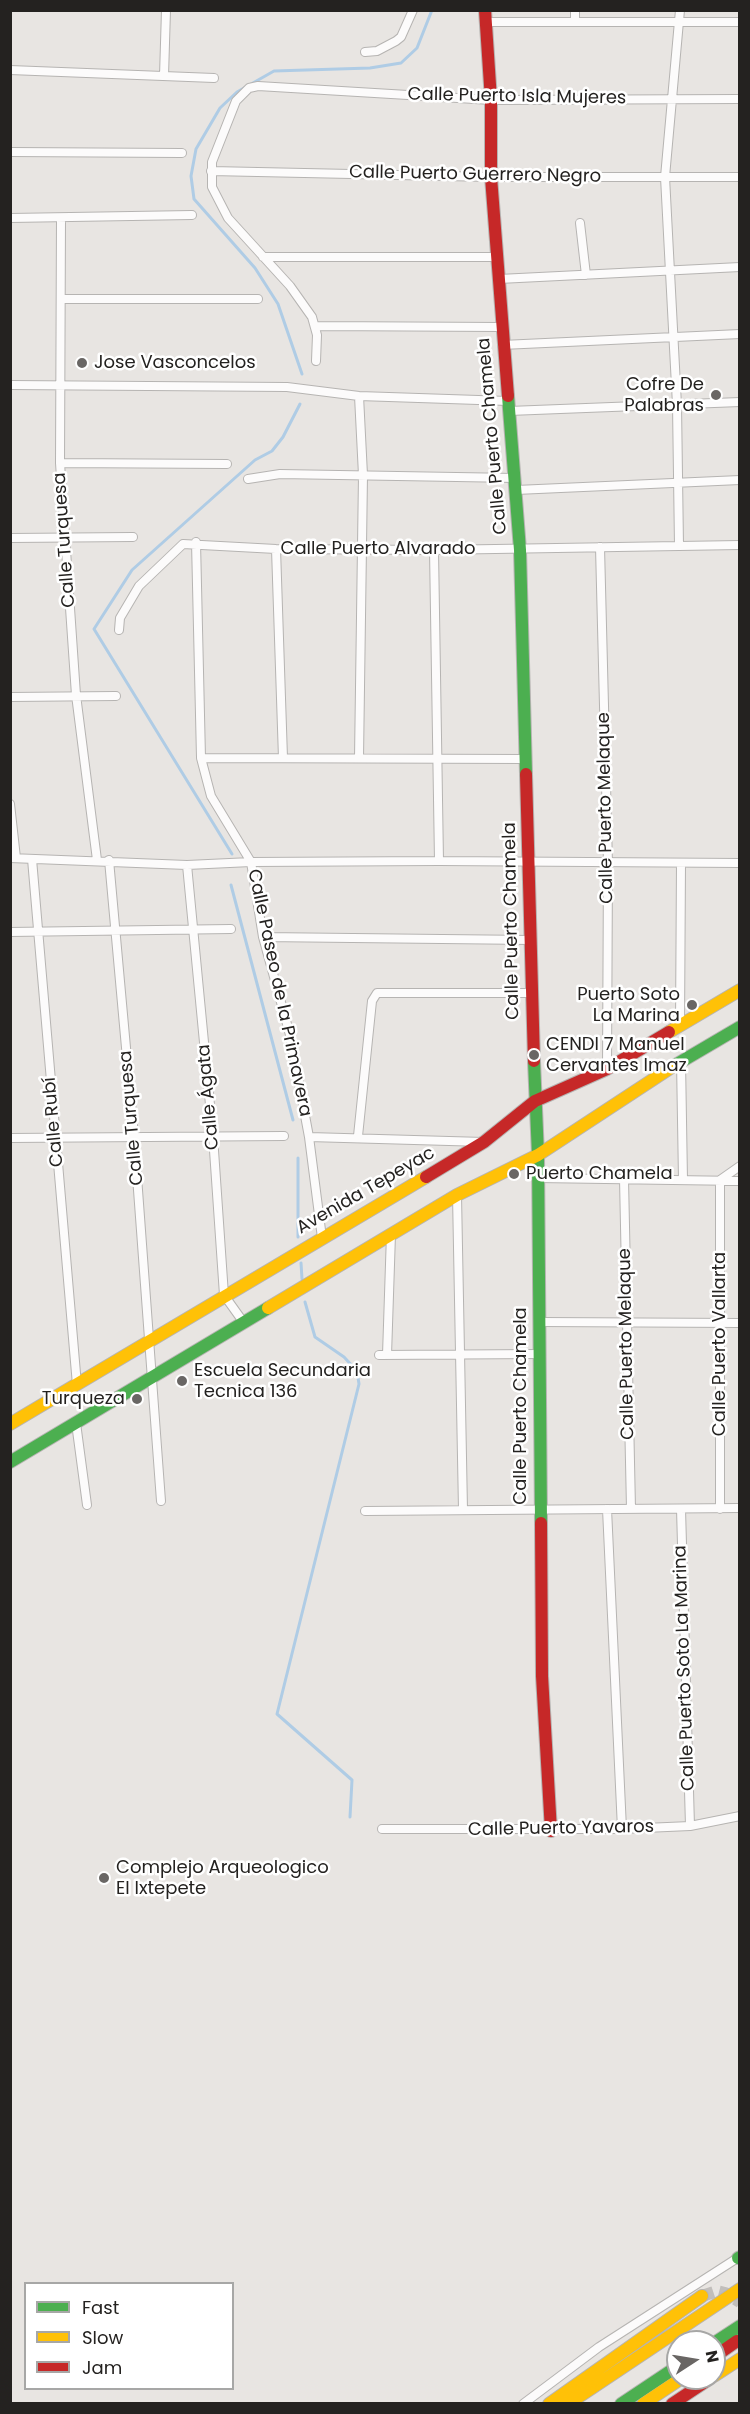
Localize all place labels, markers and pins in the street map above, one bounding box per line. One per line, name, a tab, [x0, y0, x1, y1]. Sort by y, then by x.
place label: Jose Vasconcelos	[94, 352, 256, 374]
marker: Jose Vasconcelos	[75, 356, 89, 370]
place label: Cofre De Palabras	[624, 374, 704, 416]
marker: Cofre De Palabras	[709, 388, 723, 402]
place label: Puerto Soto La Marina	[577, 984, 680, 1026]
marker: Puerto Soto La Marina	[685, 998, 699, 1012]
place label: CENDI 7 Manuel Cervantes Imaz	[546, 1034, 687, 1076]
marker: CENDI 7 Manuel Cervantes Imaz	[527, 1048, 541, 1062]
place label: Puerto Chamela	[526, 1163, 673, 1185]
marker: Puerto Chamela	[507, 1167, 521, 1181]
place label: Escuela Secundaria Tecnica 136	[194, 1360, 371, 1402]
marker: Escuela Secundaria Tecnica 136	[175, 1374, 189, 1388]
place label: Turqueza	[42, 1388, 125, 1410]
marker: Turqueza	[130, 1392, 144, 1406]
place label: Complejo Arqueologico El Ixtepete	[116, 1857, 329, 1900]
marker: Complejo Arqueologico El Ixtepete	[97, 1871, 111, 1885]

